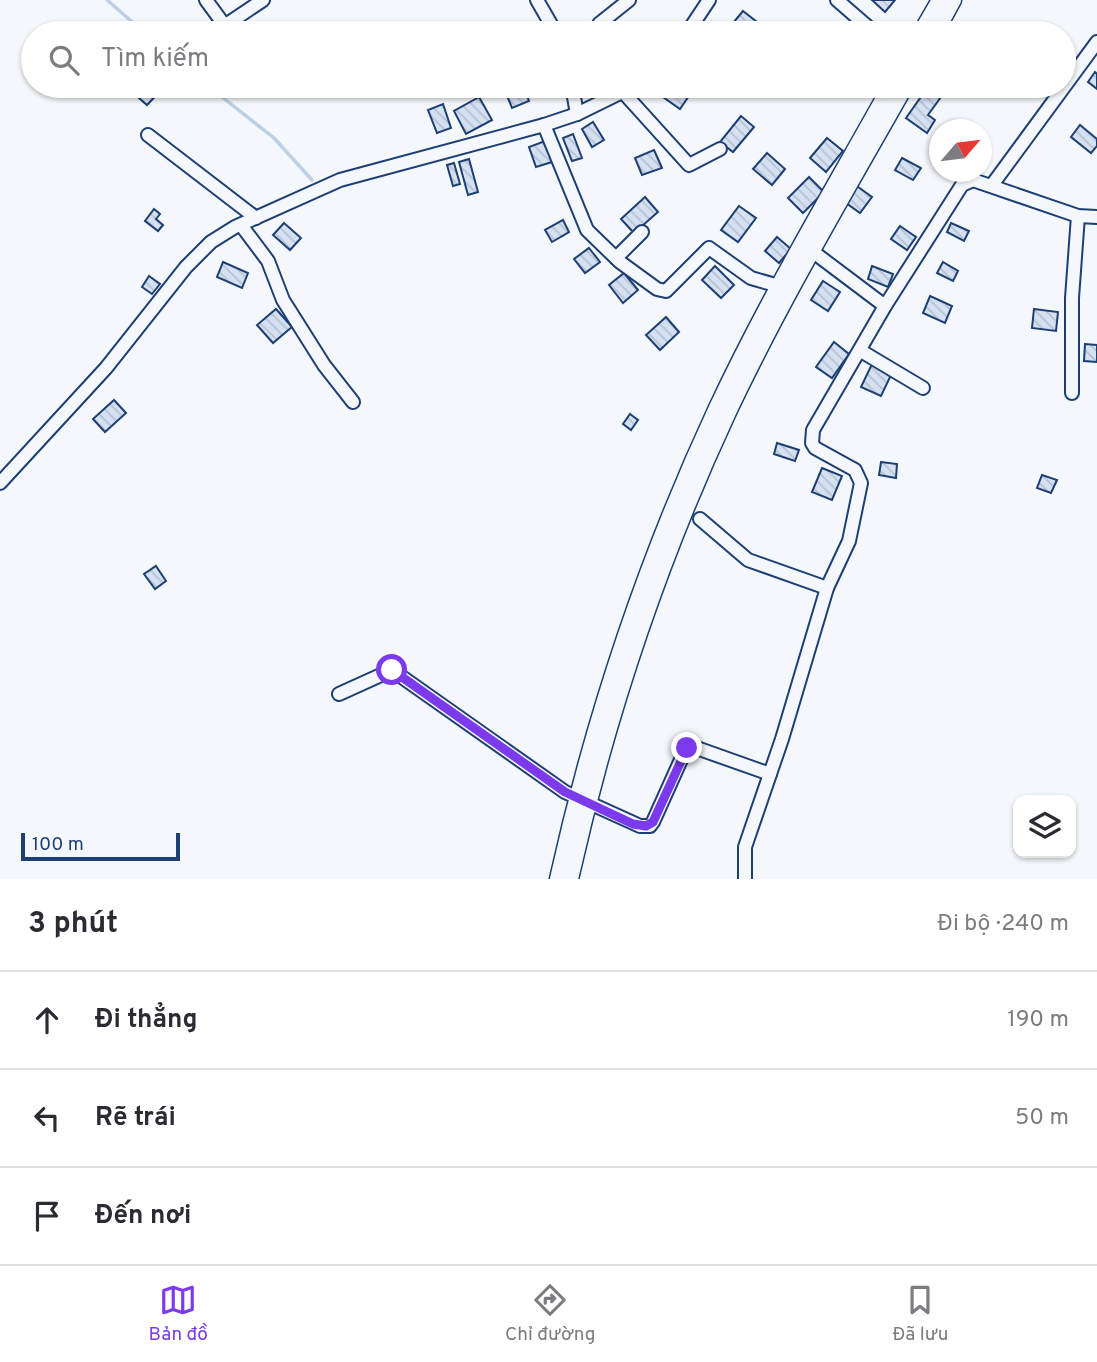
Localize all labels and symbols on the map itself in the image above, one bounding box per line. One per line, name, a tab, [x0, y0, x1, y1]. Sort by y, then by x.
north arrow	[929, 119, 992, 182]
route start	[376, 654, 407, 685]
route end	[671, 732, 702, 763]
scale bar	[21, 830, 180, 862]

